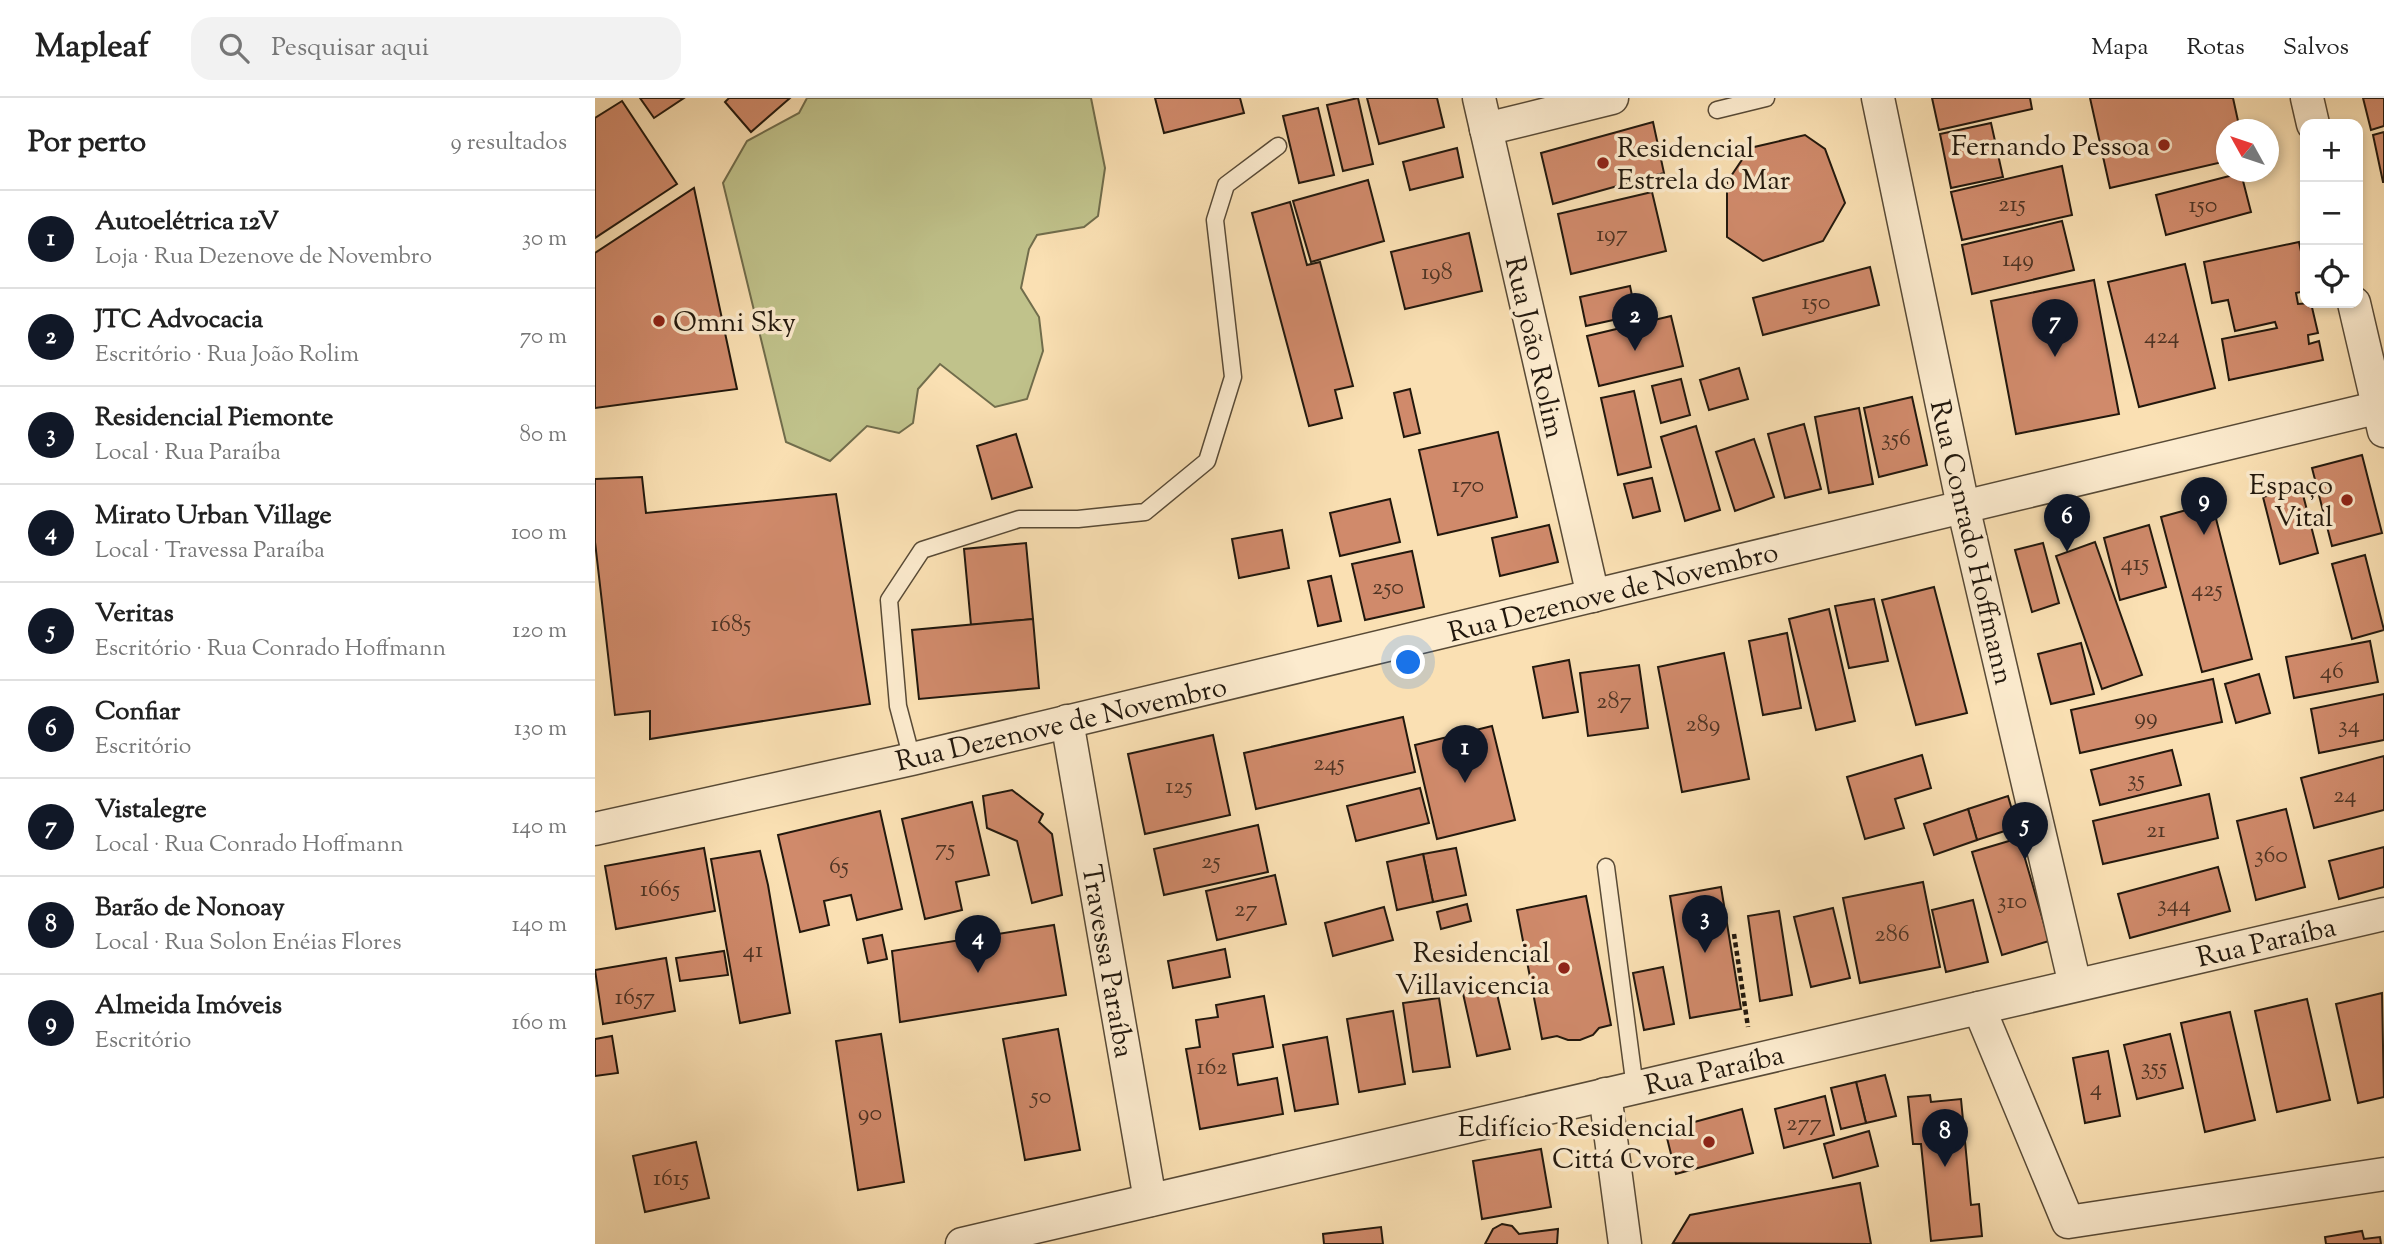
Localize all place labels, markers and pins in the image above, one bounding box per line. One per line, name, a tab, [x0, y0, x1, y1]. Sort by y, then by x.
place label: Fernando Pessoa	[1951, 128, 2150, 168]
place label: Residencial Estrela do Mar	[1617, 130, 1791, 202]
marker: Fernando Pessoa	[2156, 137, 2172, 153]
marker: Residencial Estrela do Mar	[1595, 155, 1611, 171]
pin: 2	[1612, 293, 1658, 351]
pin: 7	[2032, 299, 2078, 357]
place label: Omni Sky	[673, 304, 796, 344]
marker: Omni Sky	[651, 313, 667, 329]
place label: Espaço Vital	[2249, 467, 2333, 539]
pin: 9	[2181, 477, 2227, 535]
marker: Espaço Vital	[2339, 492, 2355, 508]
pin: 6	[2044, 494, 2090, 552]
pin: 1	[1442, 725, 1488, 783]
pin: 5	[2002, 802, 2048, 860]
pin: 3	[1682, 895, 1728, 953]
pin: 4	[955, 915, 1001, 973]
place label: Residencial Villavicencia	[1395, 935, 1550, 1007]
marker: Residencial Villavicencia	[1556, 960, 1572, 976]
place label: Edifício Residencial Cittá Cvore	[1458, 1109, 1695, 1181]
pin: 8	[1922, 1109, 1968, 1167]
marker: Edifício Residencial Cittá Cvore	[1701, 1134, 1717, 1150]

